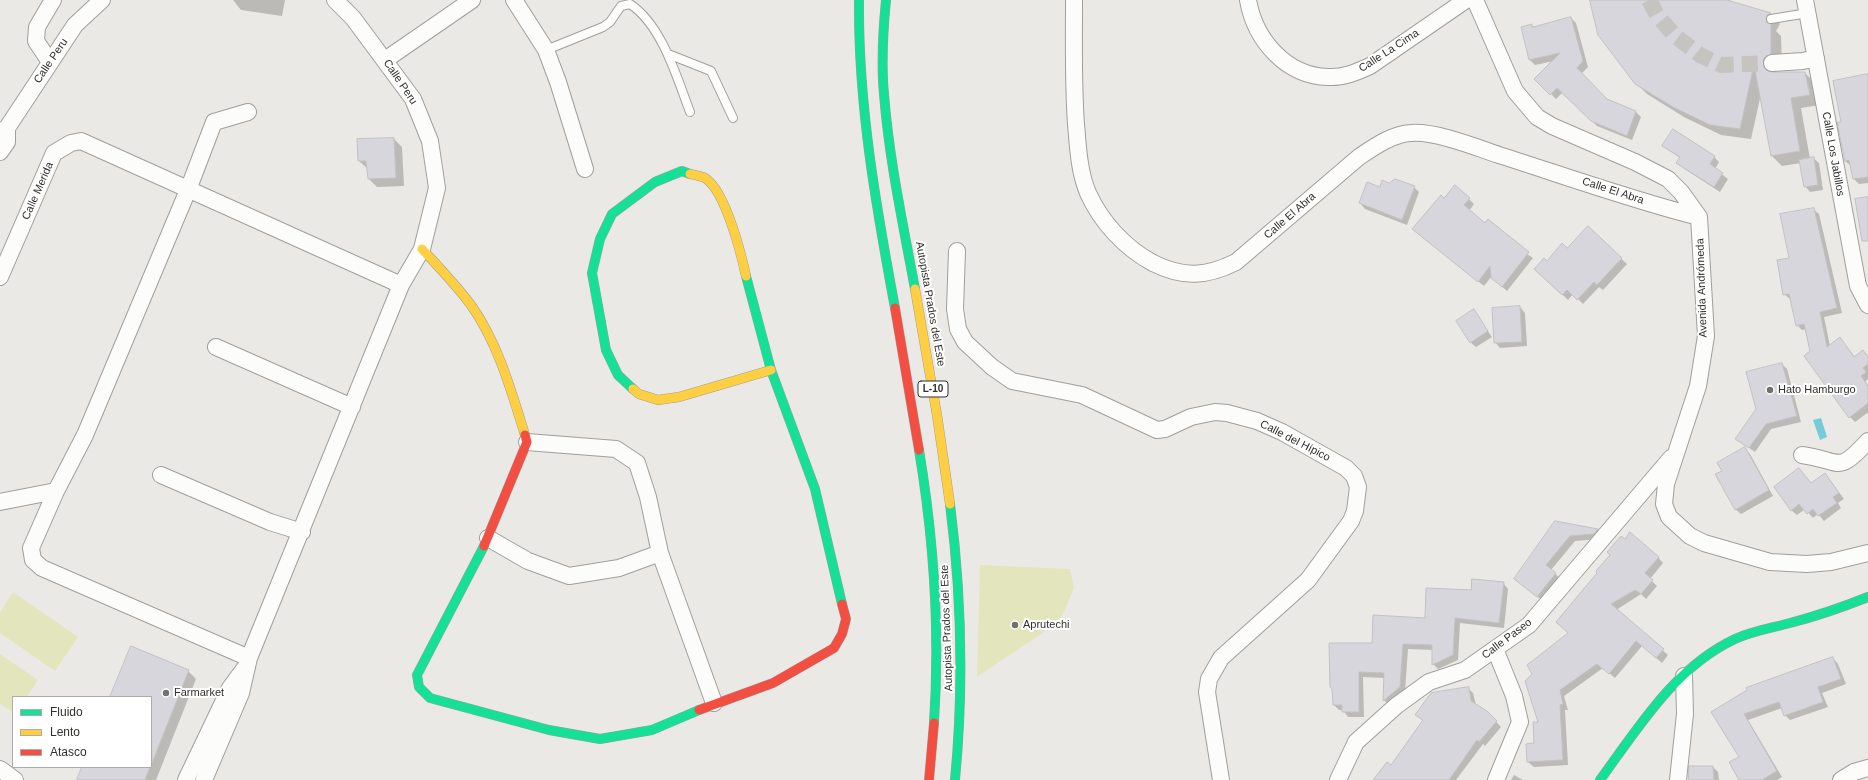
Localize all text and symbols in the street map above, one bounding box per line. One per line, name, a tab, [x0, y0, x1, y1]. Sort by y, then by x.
street label: Calle La Cima	[1356, 27, 1422, 75]
street label: Calle Peru	[31, 36, 71, 86]
street label: Calle Peru	[380, 57, 420, 107]
street label: Calle Los Jabillos	[1819, 111, 1847, 197]
street label: Calle Merida	[19, 160, 57, 222]
street label: Calle El Abra	[1580, 175, 1646, 207]
street label: Calle El Abra	[1261, 190, 1319, 242]
street label: Avenida Andrómeda	[1694, 238, 1710, 338]
street label: Autopista Prados del Este	[913, 241, 947, 367]
road number: L-10	[918, 381, 948, 397]
place label: Hato Hamburgo	[1778, 383, 1856, 397]
marker: Hato Hamburgo	[1765, 385, 1775, 395]
street label: Calle del Hípico	[1258, 418, 1332, 464]
street label: Autopista Prados del Este	[938, 565, 956, 691]
street label: Calle Paseo	[1479, 616, 1535, 662]
place label: Aprutechi	[1023, 618, 1069, 632]
marker: Aprutechi	[1010, 620, 1020, 630]
place label: Farmarket	[174, 686, 224, 700]
marker: Farmarket	[161, 688, 171, 698]
legend	[12, 696, 152, 768]
text: Fluido	[50, 705, 83, 719]
text: Lento	[50, 725, 80, 739]
text: Atasco	[50, 745, 87, 759]

